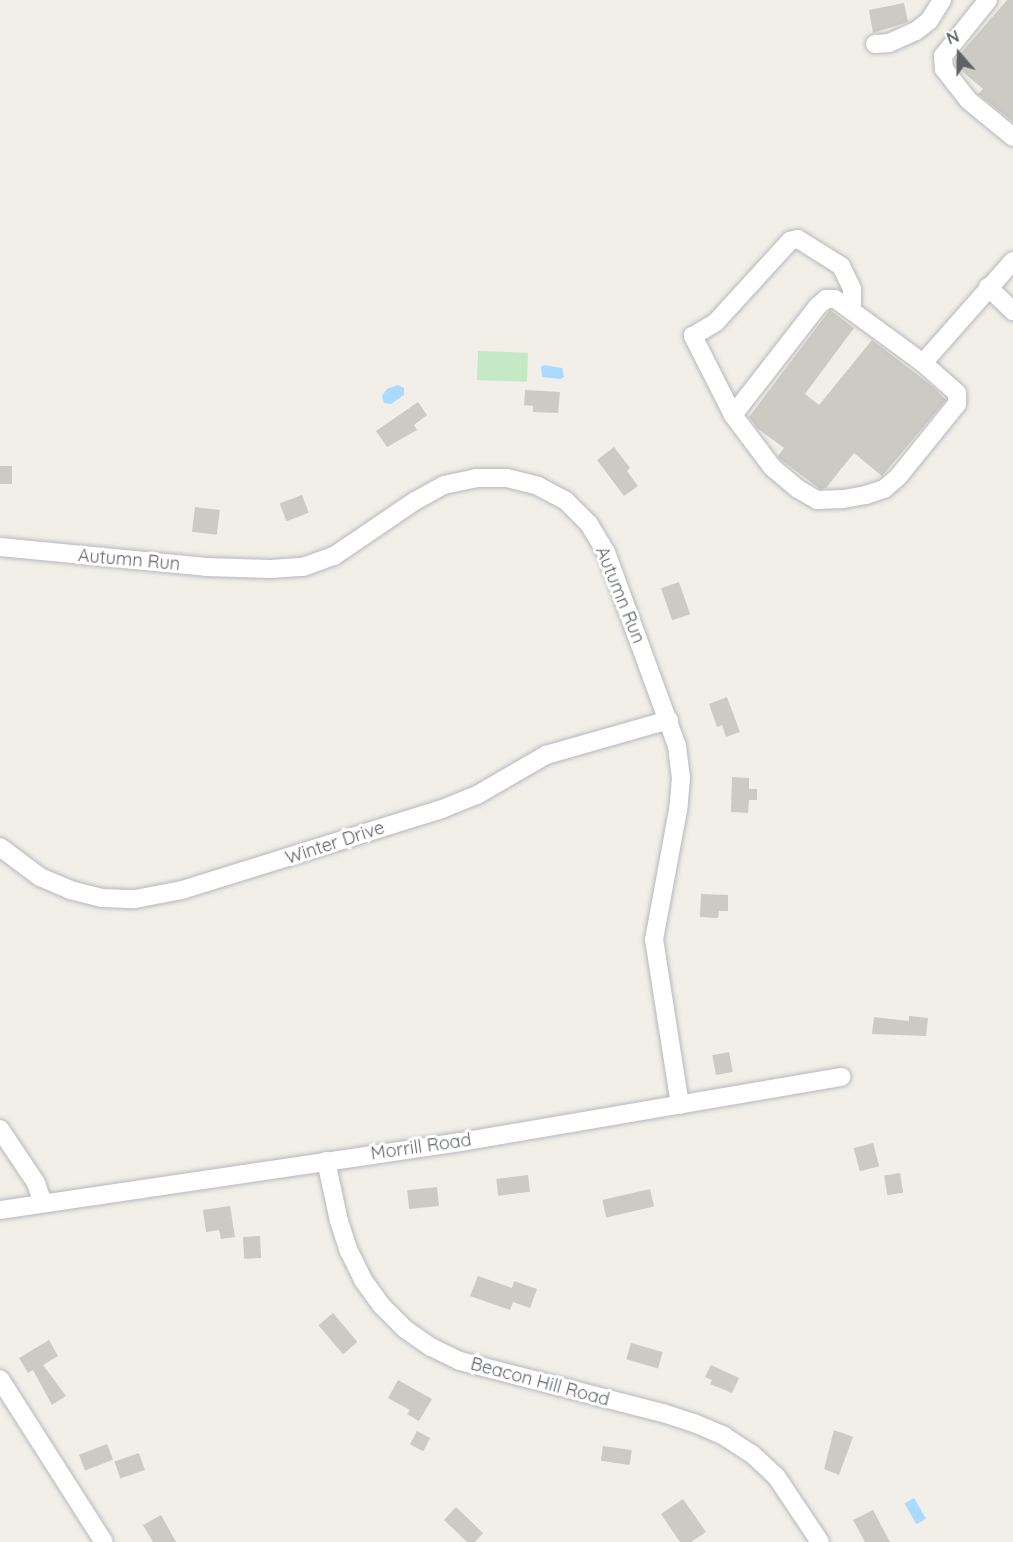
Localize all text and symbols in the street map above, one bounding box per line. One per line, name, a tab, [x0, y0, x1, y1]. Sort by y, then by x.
north arrow	[929, 24, 989, 84]
text: N	[944, 26, 962, 48]
street label: Autumn Run	[591, 544, 649, 646]
street label: Autumn Run	[77, 545, 181, 575]
street label: Winter Drive	[283, 817, 387, 869]
street label: Morrill Road	[369, 1129, 473, 1165]
street label: Beacon Hill Road	[468, 1353, 612, 1411]

